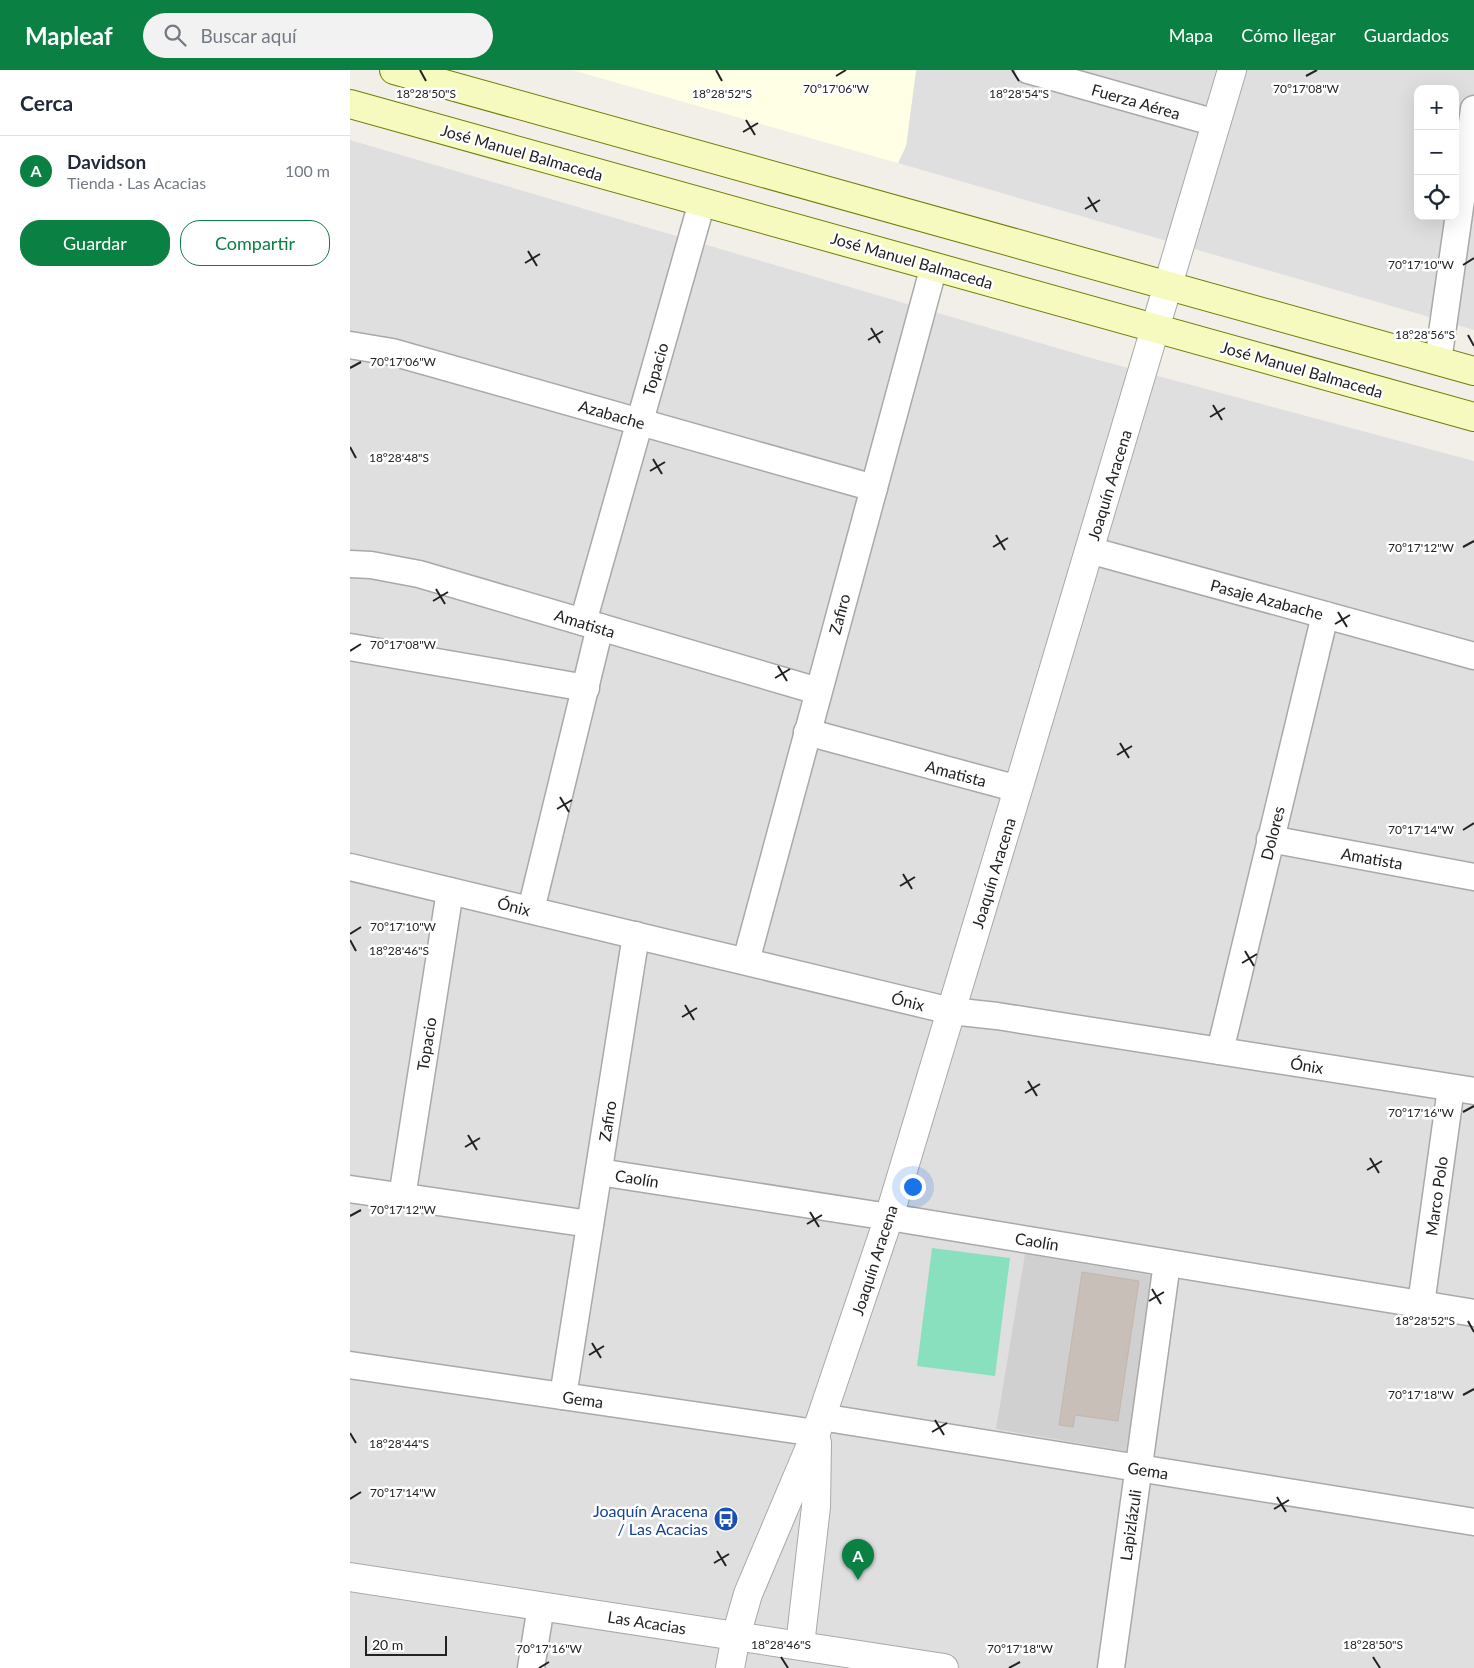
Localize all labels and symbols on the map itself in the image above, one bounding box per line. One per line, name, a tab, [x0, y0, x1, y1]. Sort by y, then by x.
street label: Fuerza Aérea	[1089, 79, 1183, 123]
text: 70°17'06"W	[803, 81, 870, 96]
text: 70°17'08"W	[1273, 81, 1340, 96]
text: 18°28'50"S	[396, 86, 456, 101]
text: 18°28'52"S	[692, 86, 752, 101]
text: 18°28'54"S	[989, 86, 1049, 101]
street label: José Manuel Balmaceda	[439, 120, 605, 184]
street label: José Manuel Balmaceda	[829, 228, 995, 292]
text: 70°17'10"W	[1388, 257, 1455, 272]
text: 18°28'56"S	[1395, 327, 1455, 342]
street label: José Manuel Balmaceda	[1219, 337, 1385, 401]
street label: Topacio	[638, 340, 672, 398]
text: 70°17'06"W	[370, 354, 437, 369]
street label: Azabache	[577, 396, 647, 432]
street label: Joaquín Aracena	[1083, 427, 1135, 543]
text: 18°28'48"S	[369, 450, 429, 465]
text: 70°17'12"W	[1388, 540, 1455, 555]
street label: Pasaje Azabache	[1209, 575, 1325, 623]
street label: Zafiro	[824, 592, 854, 636]
street label: Amatista	[552, 605, 618, 641]
text: 70°17'08"W	[370, 637, 437, 652]
street label: Amatista	[923, 756, 989, 790]
street label: Dolores	[1256, 804, 1288, 862]
street label: Joaquín Aracena	[967, 815, 1019, 931]
text: 70°17'14"W	[1388, 822, 1455, 837]
street label: Amatista	[1340, 843, 1404, 873]
street label: Ónix	[496, 893, 533, 919]
text: 70°17'10"W	[370, 919, 437, 934]
text: 18°28'46"S	[369, 943, 429, 958]
street label: Ónix	[890, 988, 927, 1014]
street label: Topacio	[412, 1016, 440, 1072]
street label: Ónix	[1289, 1053, 1325, 1077]
street label: Zafiro	[594, 1099, 620, 1143]
text: 70°17'16"W	[1388, 1105, 1455, 1120]
street label: Marco Polo	[1421, 1155, 1451, 1237]
street label: Caolín	[614, 1165, 660, 1191]
your location	[900, 1174, 926, 1200]
text: 70°17'12"W	[370, 1202, 437, 1217]
street label: Joaquín Aracena	[847, 1202, 901, 1318]
street label: Caolín	[1014, 1228, 1060, 1254]
text: 18°28'52"S	[1395, 1313, 1455, 1328]
street label: Gema	[561, 1387, 605, 1411]
text: 70°17'18"W	[1388, 1387, 1455, 1402]
text: 18°28'44"S	[369, 1436, 429, 1451]
street label: Gema	[1126, 1457, 1170, 1483]
text: 70°17'14"W	[370, 1485, 437, 1500]
street label: Lapizlázuli	[1116, 1488, 1144, 1562]
place label: Joaquín Aracena / Las Acacias	[593, 1501, 708, 1538]
bus stop icon: Joaquín Aracena / Las Acacias	[713, 1506, 739, 1532]
pin: A	[842, 1539, 874, 1580]
street label: Las Acacias	[606, 1606, 688, 1638]
scale bar	[365, 1633, 448, 1656]
text: 18°28'46"S	[751, 1637, 811, 1652]
text: 18°28'50"S	[1343, 1637, 1403, 1652]
text: 70°17'16"W	[516, 1641, 583, 1656]
text: 70°17'18"W	[987, 1641, 1054, 1656]

